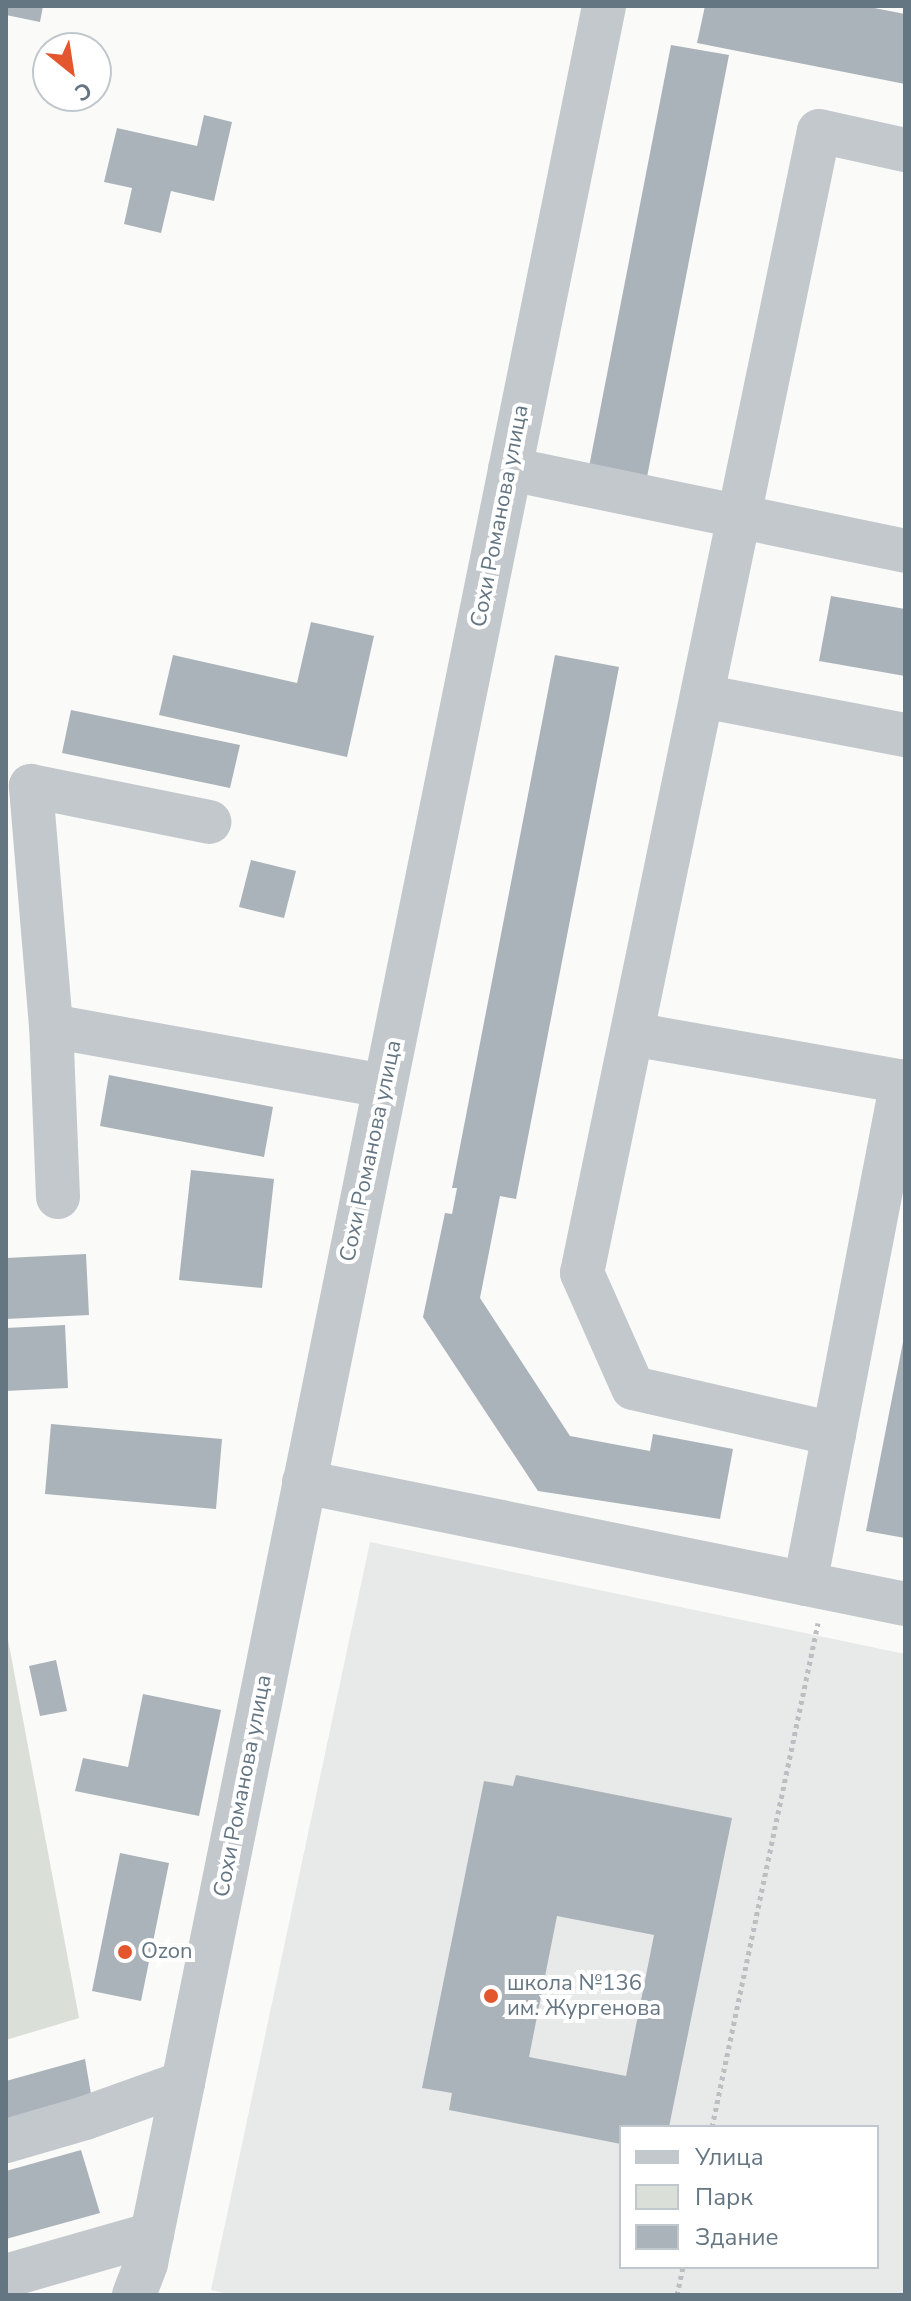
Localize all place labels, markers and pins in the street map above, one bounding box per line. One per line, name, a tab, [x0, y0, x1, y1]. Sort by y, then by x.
place label: Ozon	[141, 1939, 193, 1965]
marker: Ozon	[116, 1943, 134, 1961]
place label: школа №136 им. Жургенова	[507, 1970, 661, 2022]
marker: школа №136 им. Жургенова	[482, 1987, 500, 2005]

